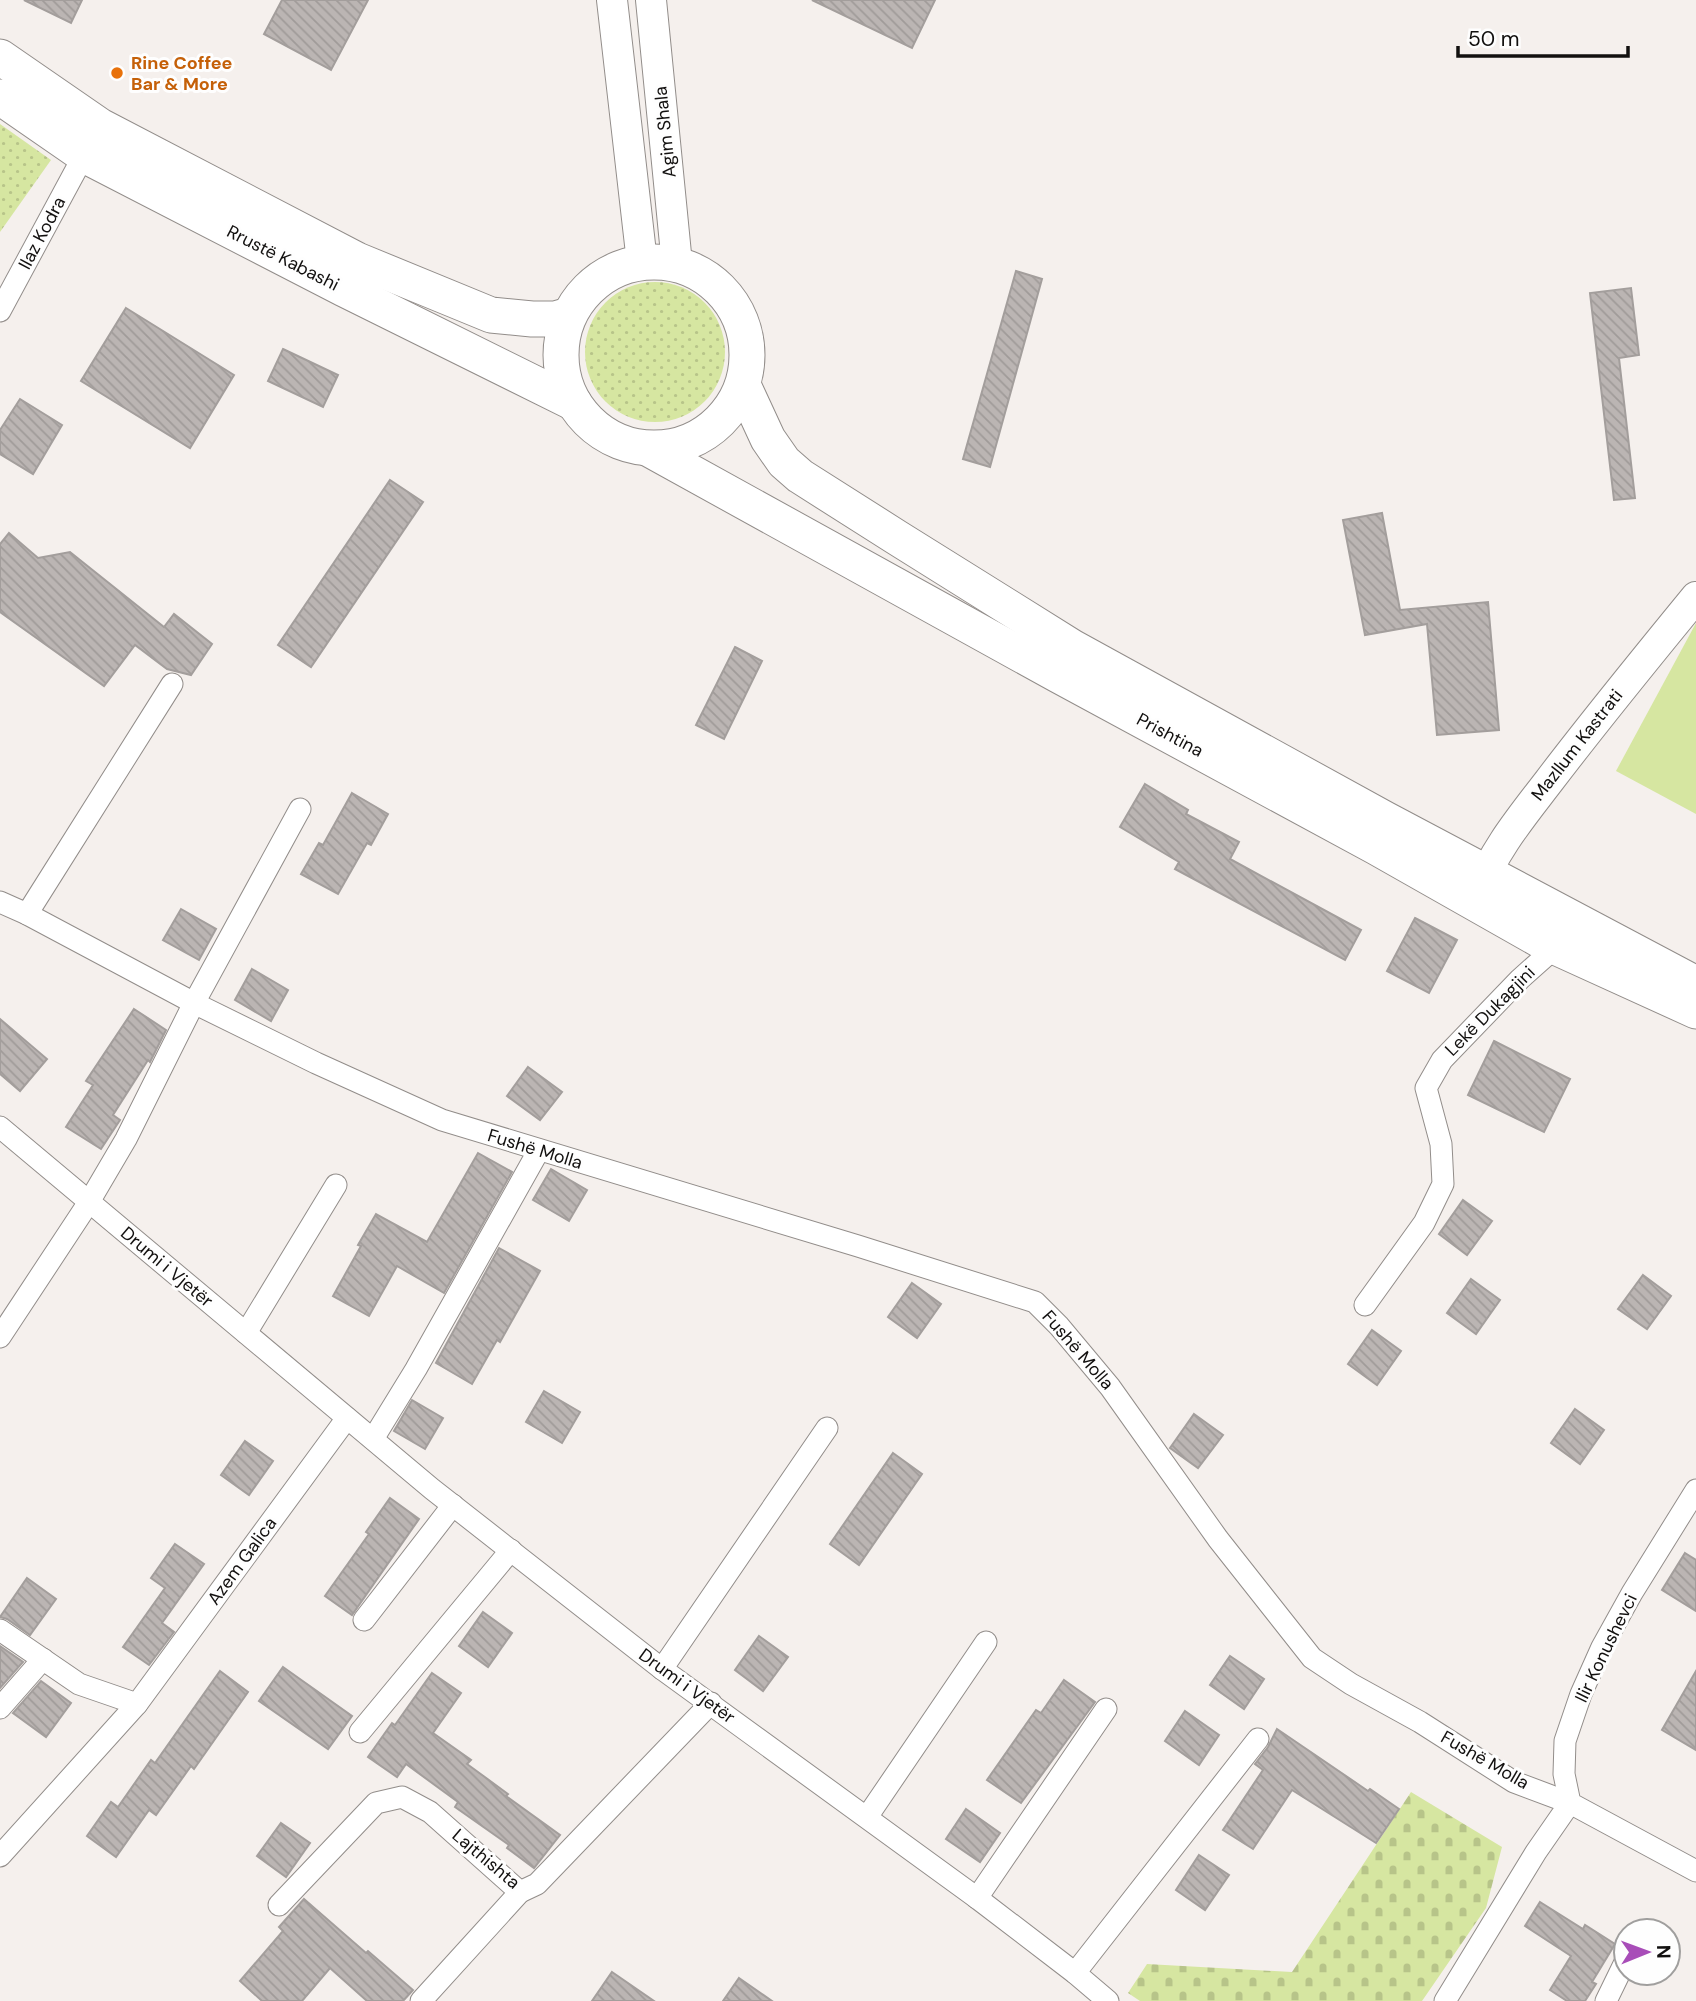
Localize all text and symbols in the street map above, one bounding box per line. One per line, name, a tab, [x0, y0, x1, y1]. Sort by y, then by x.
scale bar	[1458, 14, 1628, 58]
text: 50 m	[1468, 25, 1519, 53]
place label: Rine Coffee Bar & More	[131, 51, 233, 96]
marker: Rine Coffee Bar & More	[109, 65, 125, 81]
street label: Agim Shala	[648, 85, 682, 179]
street label: Ilaz Kodra	[13, 192, 71, 274]
street label: Rrustë Kabashi	[223, 219, 343, 297]
street label: Mazllum Kastrati	[1526, 684, 1628, 806]
street label: Prishtina	[1132, 707, 1208, 763]
street label: Lekë Dukagjini	[1440, 961, 1540, 1061]
street label: Fushë Molla	[485, 1123, 585, 1175]
street label: Drumi i Vjetër	[116, 1221, 218, 1313]
street label: Fushë Molla	[1037, 1305, 1119, 1395]
street label: Azem Galica	[202, 1512, 282, 1610]
street label: Ilir Konushevci	[1569, 1590, 1643, 1706]
street label: Drumi i Vjetër	[634, 1643, 740, 1729]
street label: Fushë Molla	[1437, 1725, 1533, 1795]
street label: Lajthishta	[447, 1824, 525, 1894]
north arrow	[1612, 1917, 1682, 1987]
text: N	[1651, 1945, 1676, 1959]

